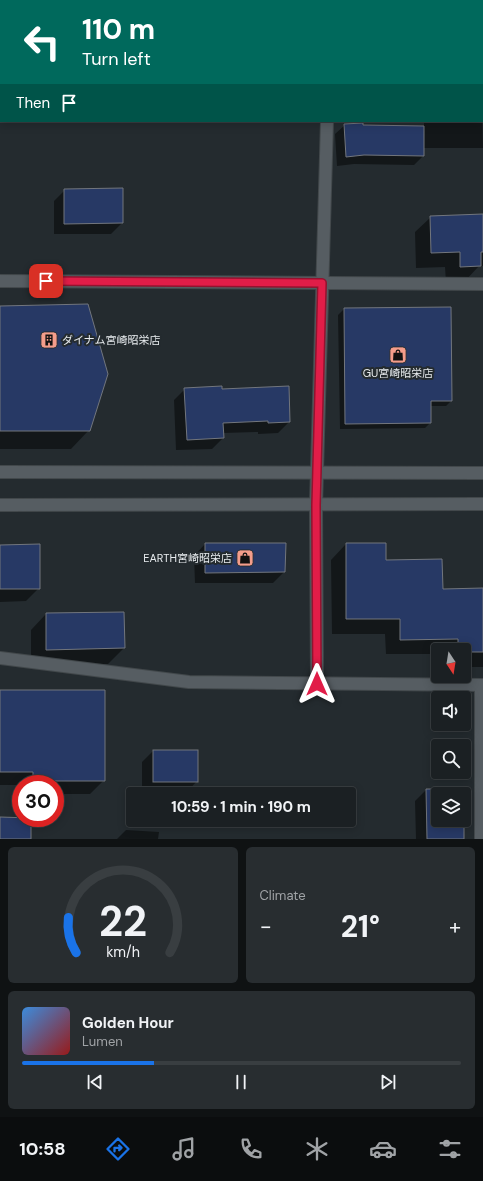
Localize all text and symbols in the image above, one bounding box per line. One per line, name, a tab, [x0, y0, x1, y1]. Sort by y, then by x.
text: 110 m	[82, 11, 155, 48]
icon: left	[16, 16, 68, 68]
text: Turn left	[82, 47, 151, 71]
icon: arrive	[58, 92, 80, 114]
text: Then	[16, 93, 50, 113]
pin	[29, 264, 63, 298]
icon: arrive	[35, 270, 57, 292]
building icon: ダイナム宮崎昭栄店	[39, 330, 59, 350]
place label: ダイナム宮崎昭栄店	[62, 333, 160, 347]
shop icon: GU宮崎昭栄店	[388, 345, 408, 365]
place label: GU宮崎昭栄店	[363, 366, 433, 380]
shop icon: EARTH宮崎昭栄店	[235, 548, 255, 568]
place label: EARTH宮崎昭栄店	[143, 551, 232, 565]
north arrow	[431, 643, 471, 683]
map controls	[431, 643, 471, 827]
position arrow	[296, 663, 338, 705]
button: sound	[431, 691, 471, 731]
button: search	[431, 739, 471, 779]
speed limit sign: 30	[12, 775, 64, 827]
button: layers	[431, 787, 471, 827]
text: 10:59 · 1 min · 190 m	[171, 797, 311, 817]
text: Climate	[260, 887, 306, 904]
text: 22	[99, 895, 147, 949]
text: 21°	[341, 907, 380, 946]
text: −	[260, 912, 272, 941]
text: +	[449, 912, 461, 941]
text: km/h	[106, 943, 140, 961]
text: Golden Hour	[82, 1013, 174, 1033]
text: Lumen	[82, 1033, 123, 1050]
icon: previous	[84, 1071, 106, 1093]
icon: pause	[230, 1071, 252, 1093]
icon: next	[377, 1071, 399, 1093]
icon: directions	[104, 1135, 132, 1163]
icon: music	[170, 1135, 198, 1163]
icon: phone	[237, 1135, 265, 1163]
icon: climate	[303, 1135, 331, 1163]
icon: car	[369, 1135, 397, 1163]
icon: filters	[436, 1135, 464, 1163]
text: 10:58	[19, 1137, 66, 1161]

